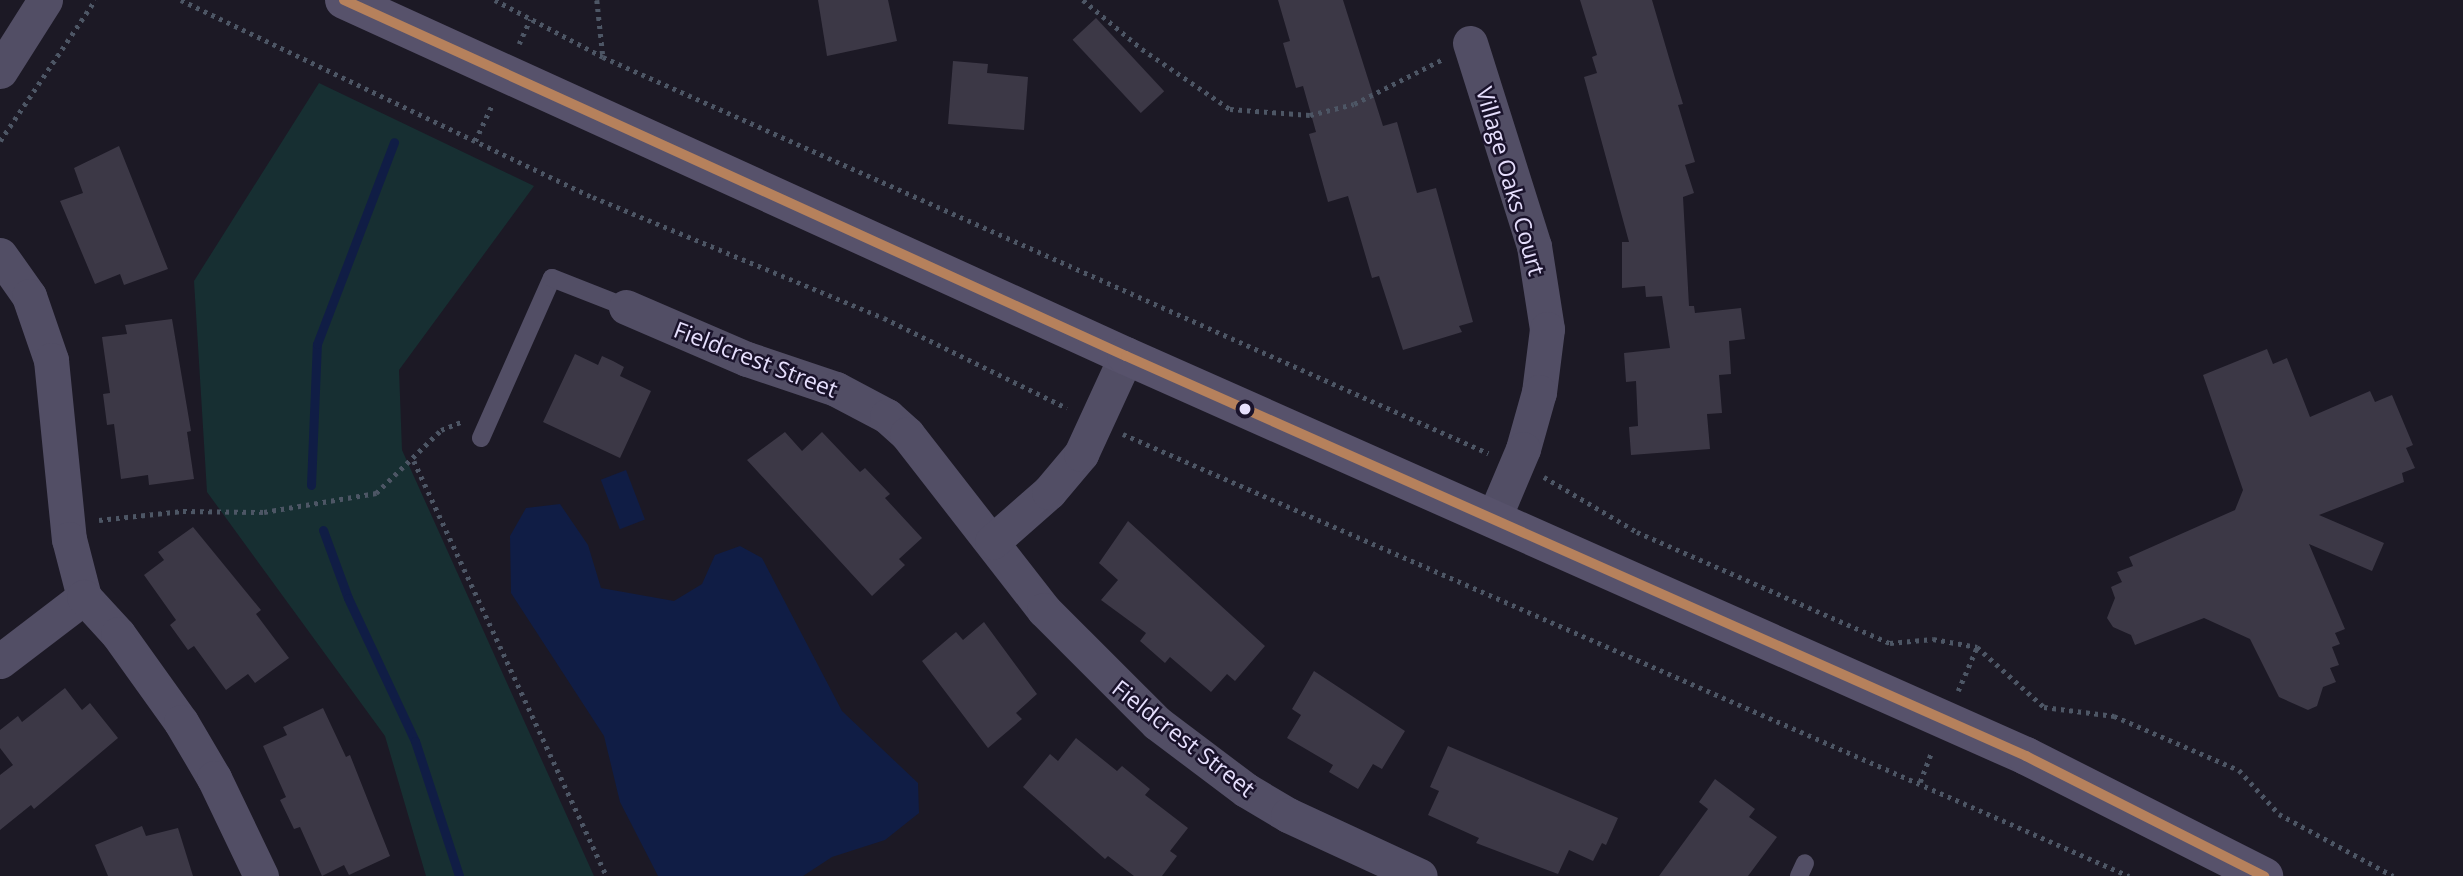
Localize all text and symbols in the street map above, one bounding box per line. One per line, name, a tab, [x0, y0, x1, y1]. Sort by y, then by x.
street label: Village Oaks Court	[1471, 83, 1551, 279]
street label: Fieldcrest Street	[670, 315, 842, 403]
unlabelled marker	[1238, 402, 1252, 416]
street label: Fieldcrest Street	[1107, 674, 1261, 802]

